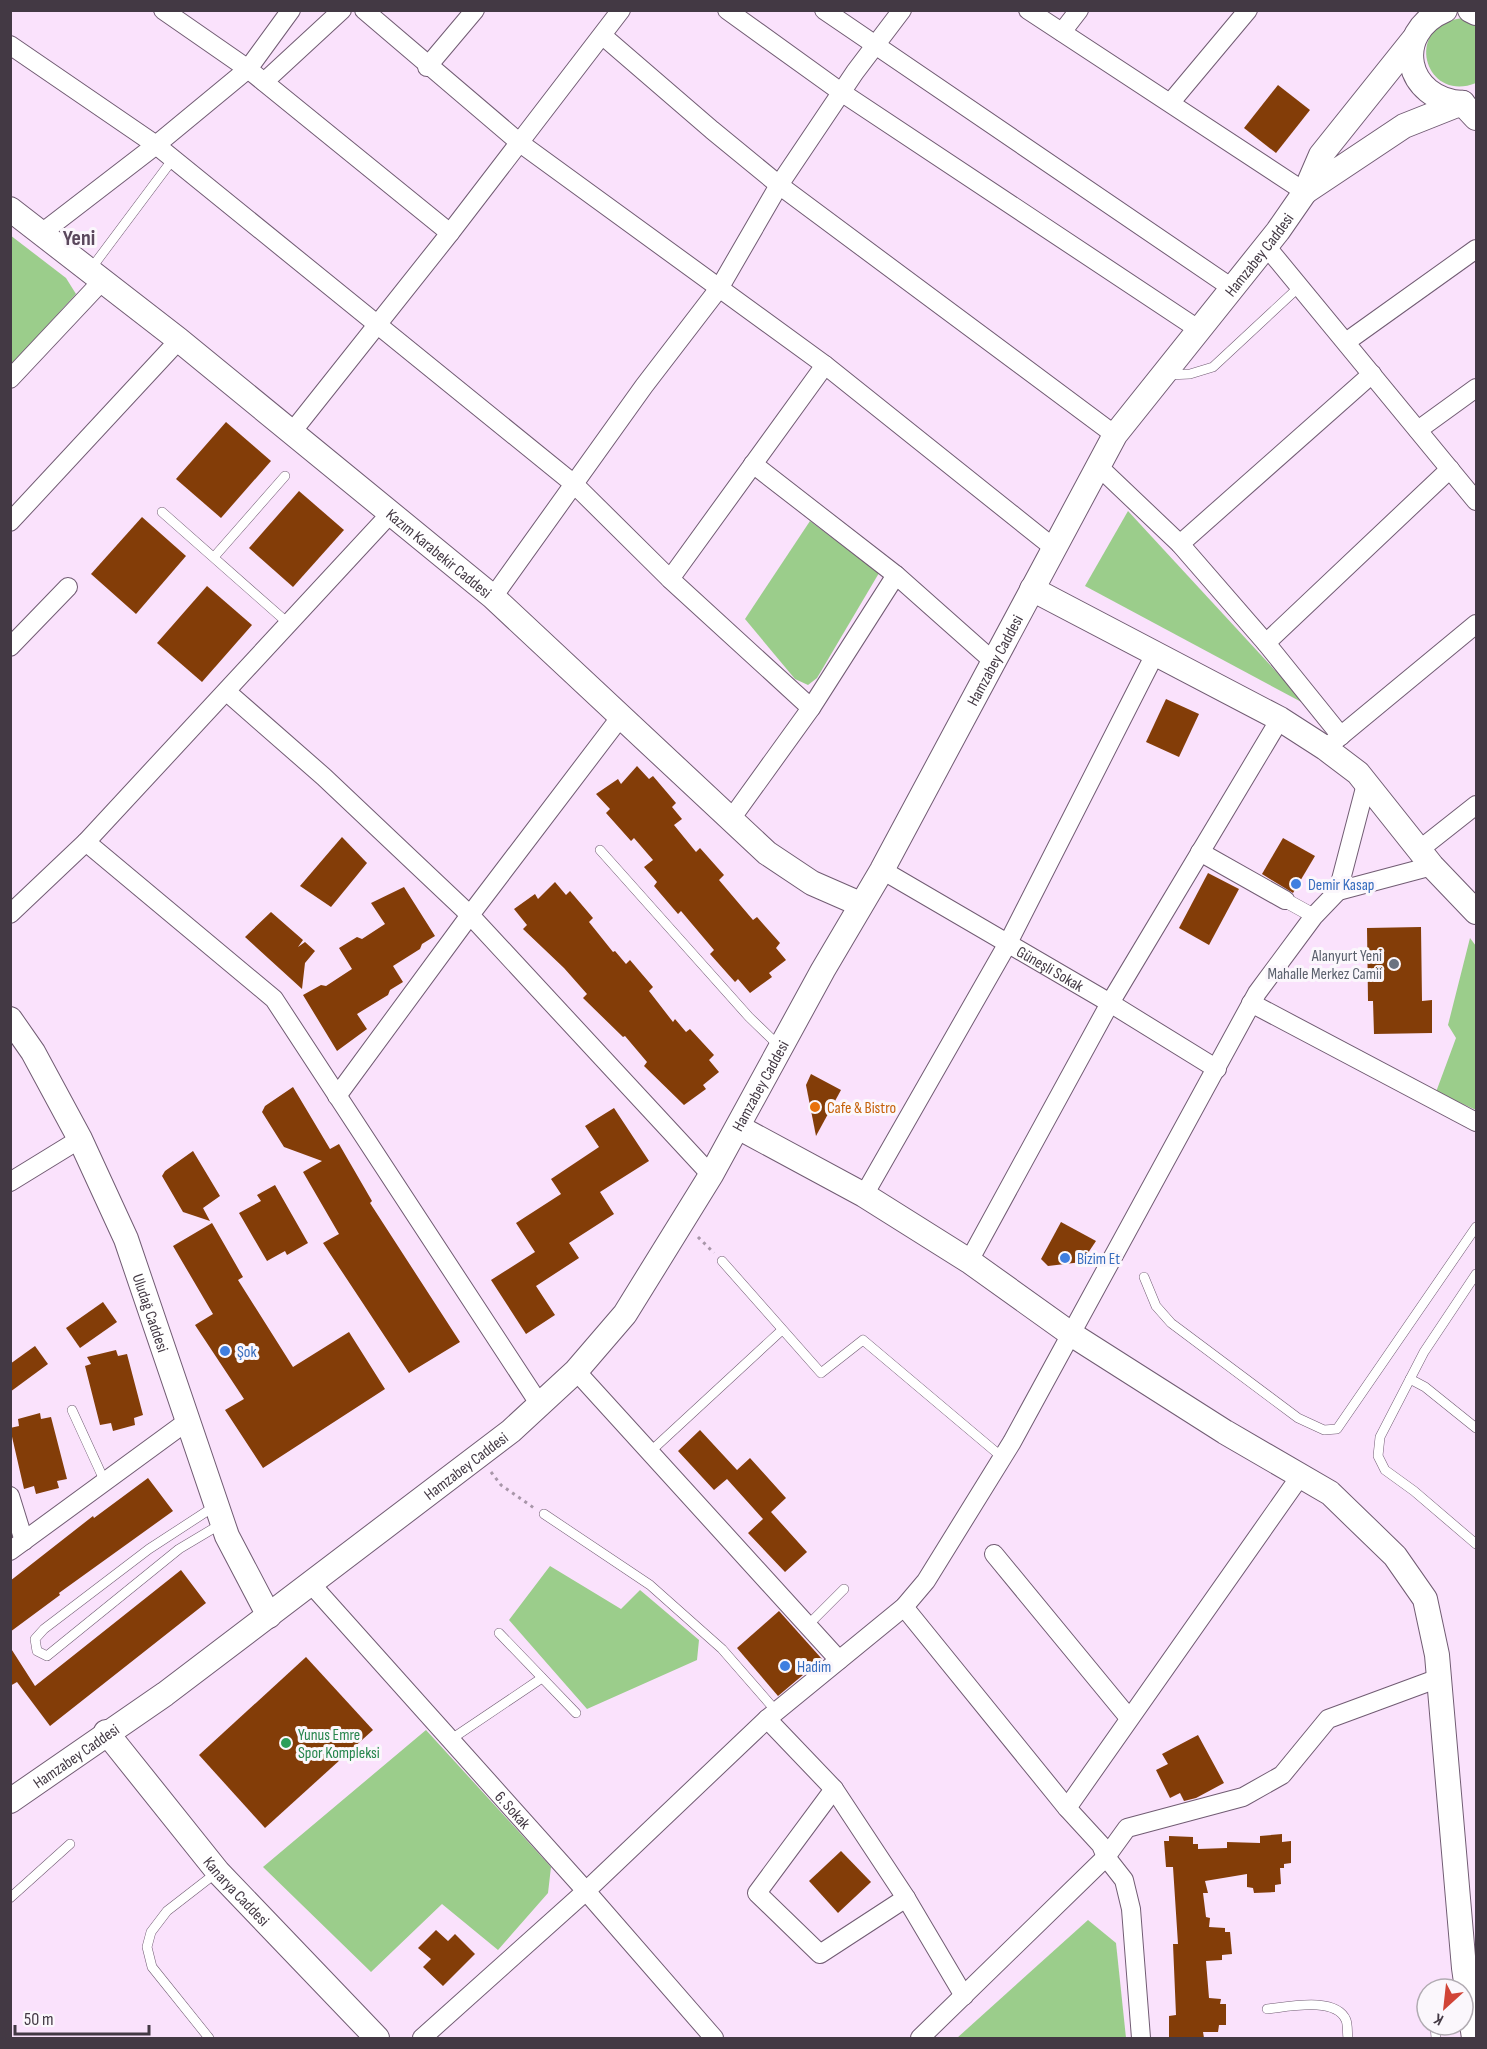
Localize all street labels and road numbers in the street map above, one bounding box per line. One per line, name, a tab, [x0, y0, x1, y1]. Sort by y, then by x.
street label: Hamzabey Caddesi	[1221, 210, 1298, 301]
street label: Kazım Karabekir Caddesi	[382, 505, 495, 603]
street label: Hamzabey Caddesi	[964, 612, 1028, 709]
street label: Güneşli Sokak	[1013, 943, 1087, 997]
street label: Hamzabey Caddesi	[729, 1038, 794, 1135]
street label: Uludağ Caddesi	[128, 1271, 172, 1355]
street label: Hamzabey Caddesi	[421, 1429, 512, 1505]
street label: Hamzabey Caddesi	[30, 1720, 123, 1793]
street label: 6. Sokak	[490, 1788, 534, 1833]
street label: Kanarya Caddesi	[199, 1854, 273, 1931]

